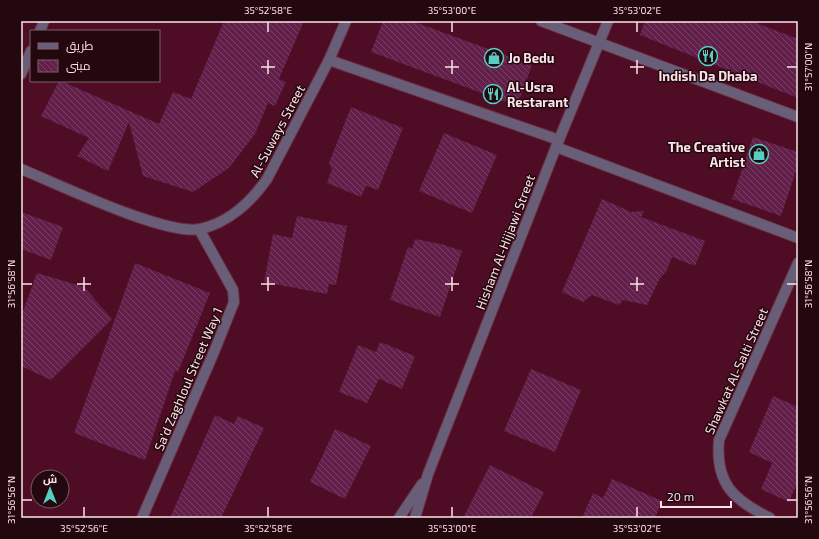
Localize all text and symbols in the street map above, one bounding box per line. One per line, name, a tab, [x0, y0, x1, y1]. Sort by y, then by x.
text: 35°52'58"E	[244, 4, 292, 16]
text: 35°53'00"E	[428, 4, 477, 16]
text: 35°53'02"E	[613, 4, 662, 16]
legend	[30, 30, 160, 82]
text: طريق	[66, 38, 94, 53]
text: 31°57'00"N	[802, 43, 814, 91]
restaurant icon: Indish Da Dhaba	[697, 45, 719, 67]
shop icon: Jo Bedu	[483, 47, 505, 69]
place label: Jo Bedu	[508, 50, 554, 66]
text: مبنى	[66, 58, 91, 73]
place label: Indish Da Dhaba	[659, 68, 757, 84]
place label: Al-Usra Restarant	[507, 79, 569, 110]
street label: Al-Suways Street	[246, 82, 308, 180]
restaurant icon: Al-Usra Restarant	[482, 83, 504, 105]
place label: The Creative Artist	[668, 139, 746, 170]
shop icon: The Creative Artist	[748, 143, 770, 165]
street label: Hisham Al-Hijjawi Street	[472, 172, 538, 312]
text: 31°56'58"N	[5, 260, 17, 308]
text: 31°56'58"N	[802, 260, 814, 308]
street label: Sa'd Zaghloul Street Way 1	[150, 305, 226, 453]
street label: Shawkat Al-Salti Street	[701, 305, 771, 437]
north arrow	[30, 469, 70, 509]
text: ش	[43, 472, 57, 486]
text: 31°56'56"N	[5, 476, 17, 524]
text: 31°56'56"N	[802, 476, 814, 524]
scale bar	[661, 483, 731, 509]
text: 20 m	[667, 489, 694, 503]
text: 35°52'56"E	[60, 522, 108, 534]
text: 35°52'58"E	[244, 522, 292, 534]
text: 35°53'00"E	[428, 522, 477, 534]
text: 35°53'02"E	[613, 522, 662, 534]

